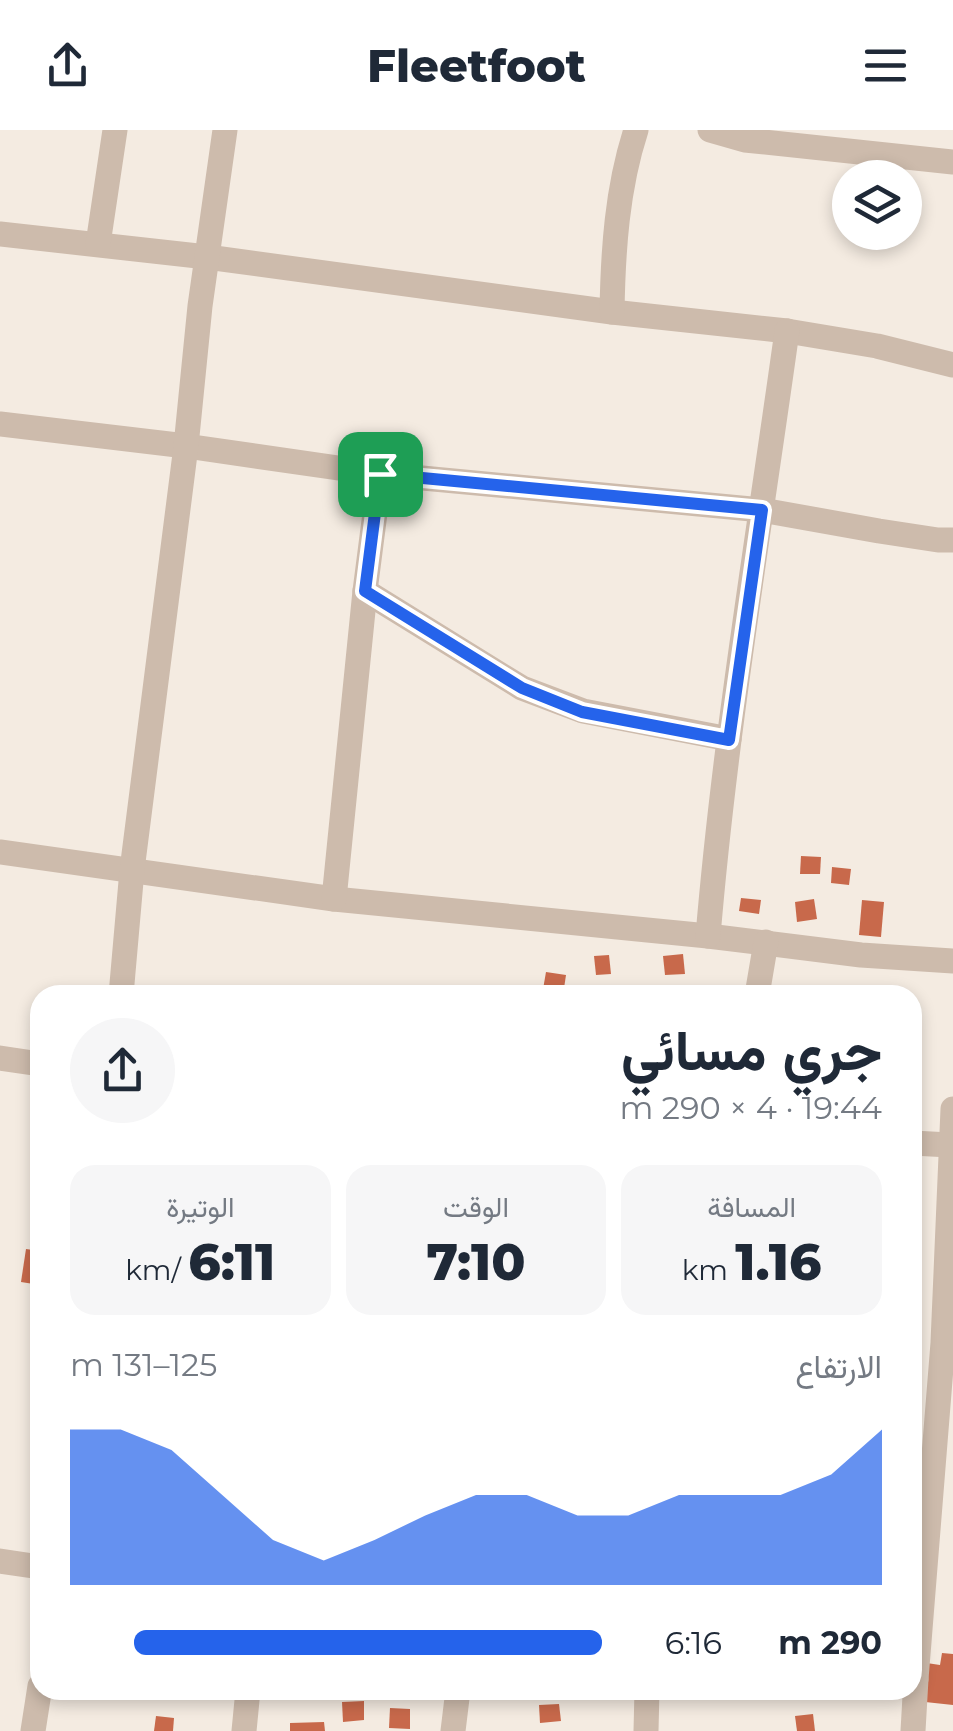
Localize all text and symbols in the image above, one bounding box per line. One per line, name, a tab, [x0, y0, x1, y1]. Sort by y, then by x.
icon: share	[40, 38, 95, 93]
text: Fleetfoot	[367, 38, 586, 93]
icon: menu	[858, 38, 913, 93]
map controls	[832, 160, 922, 250]
button: layers	[832, 160, 922, 250]
pin	[338, 432, 423, 517]
icon: arrive	[353, 447, 408, 502]
text: جري مسائي	[621, 1017, 882, 1084]
button: share	[70, 1018, 175, 1123]
text: 19:44 · 4 × 290 m	[619, 1088, 882, 1127]
text: الوتيرة	[166, 1190, 235, 1224]
text: الوقت	[443, 1190, 509, 1224]
text: المسافة	[707, 1190, 796, 1224]
text: 6:11	[188, 1232, 275, 1293]
text: 7:10	[426, 1232, 526, 1293]
text: 1.16	[735, 1232, 822, 1293]
text: /km	[125, 1253, 188, 1287]
text: km	[682, 1253, 735, 1287]
text: 125–131 m	[70, 1345, 217, 1384]
text: الارتفاع	[795, 1347, 882, 1386]
text: 6:16	[665, 1623, 722, 1662]
text: 290 m	[778, 1623, 882, 1662]

